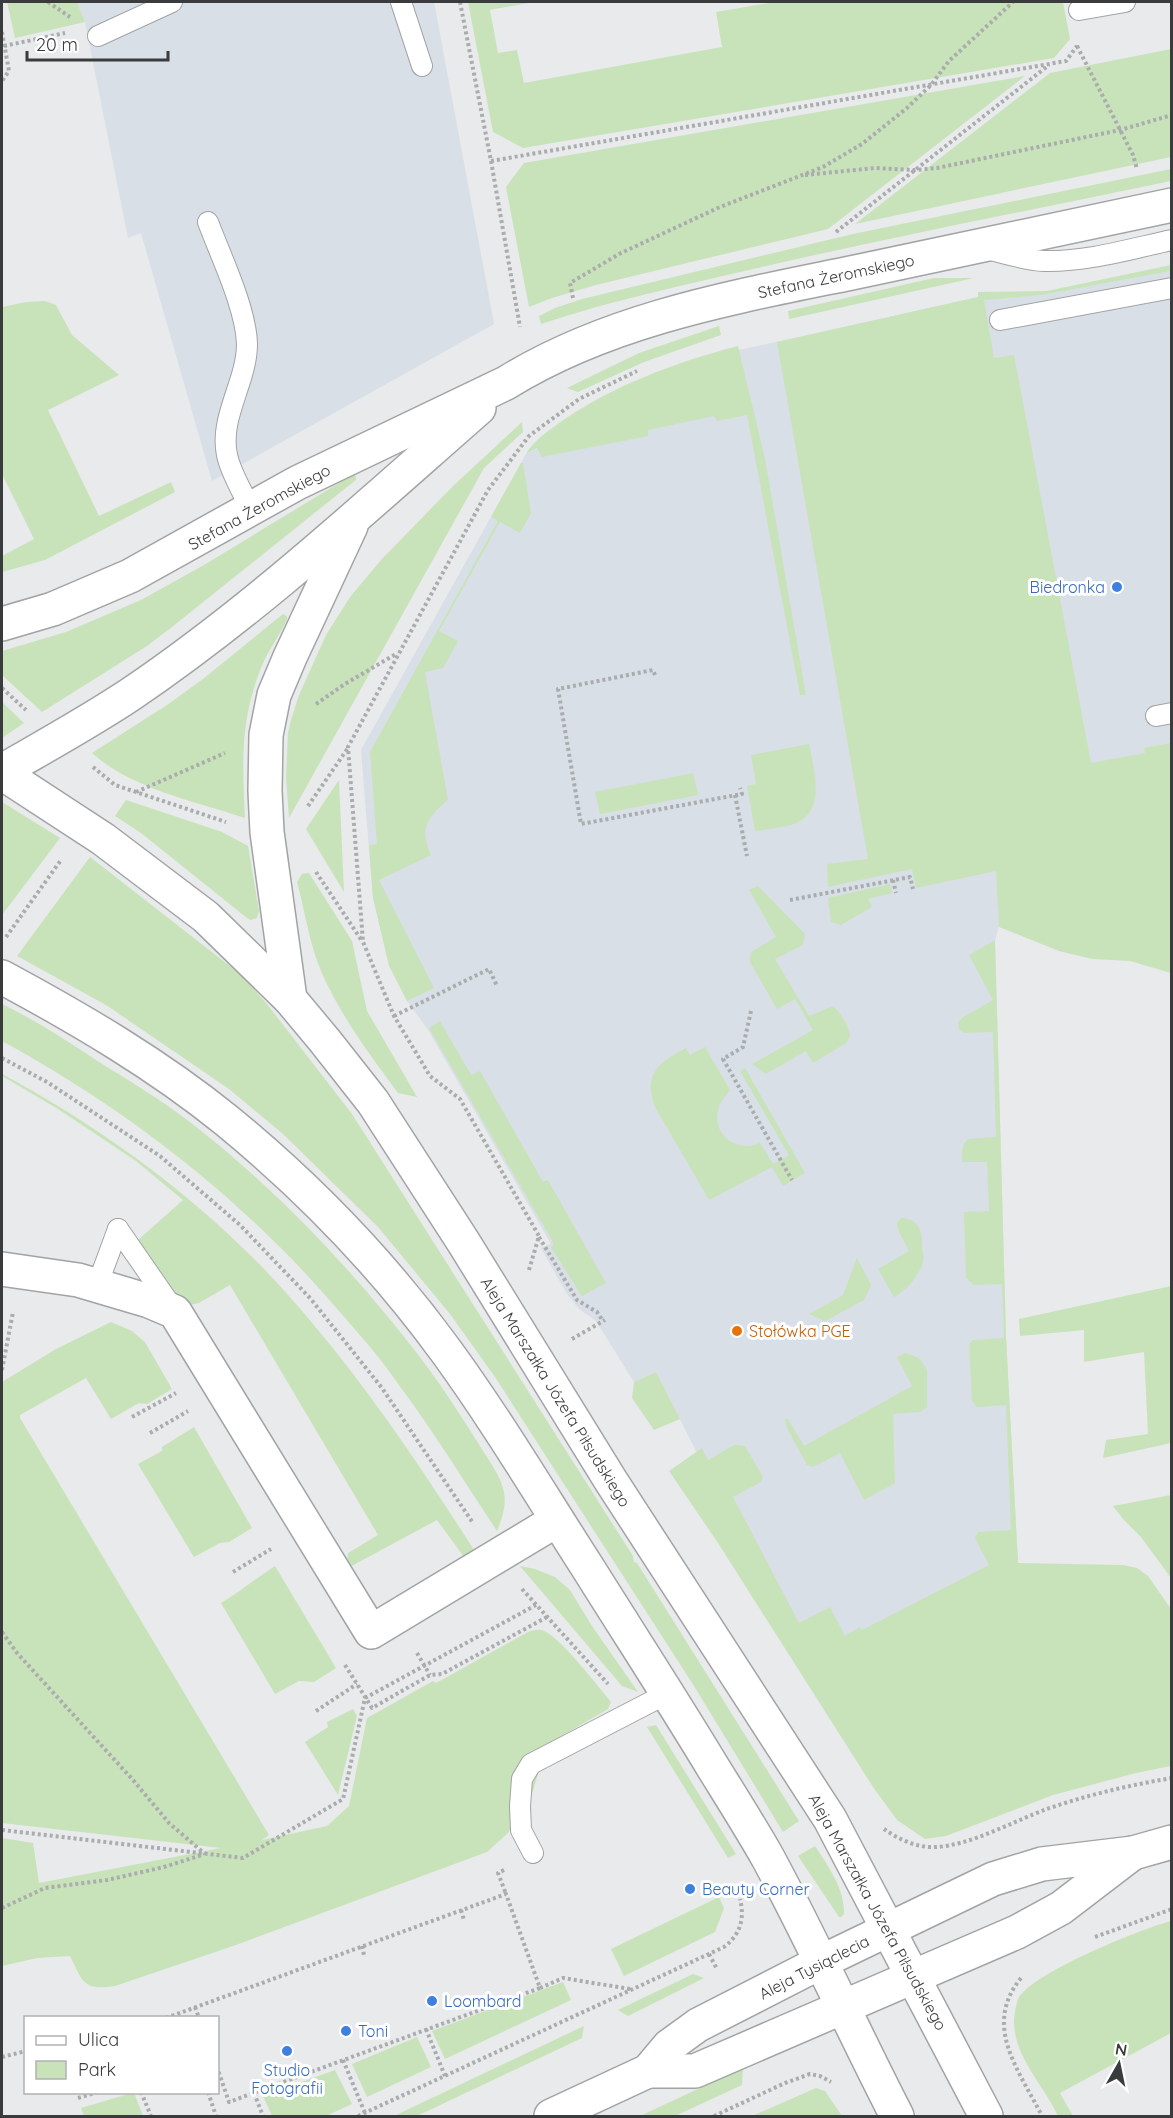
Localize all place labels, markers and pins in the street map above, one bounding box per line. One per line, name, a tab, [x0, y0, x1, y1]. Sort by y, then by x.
place label: Biedronka	[1030, 577, 1105, 597]
marker: Biedronka	[1110, 580, 1124, 594]
place label: Stołówka PGE	[749, 1321, 851, 1341]
marker: Stołówka PGE	[730, 1324, 744, 1338]
place label: Beauty Corner	[702, 1879, 810, 1899]
marker: Beauty Corner	[683, 1882, 697, 1896]
place label: Loombard	[444, 1991, 521, 2011]
marker: Loombard	[425, 1994, 439, 2008]
place label: Toni	[358, 2021, 388, 2041]
marker: Toni	[339, 2024, 353, 2038]
marker: Studio Fotografii	[280, 2044, 294, 2058]
place label: Studio Fotografii	[251, 2060, 323, 2098]

